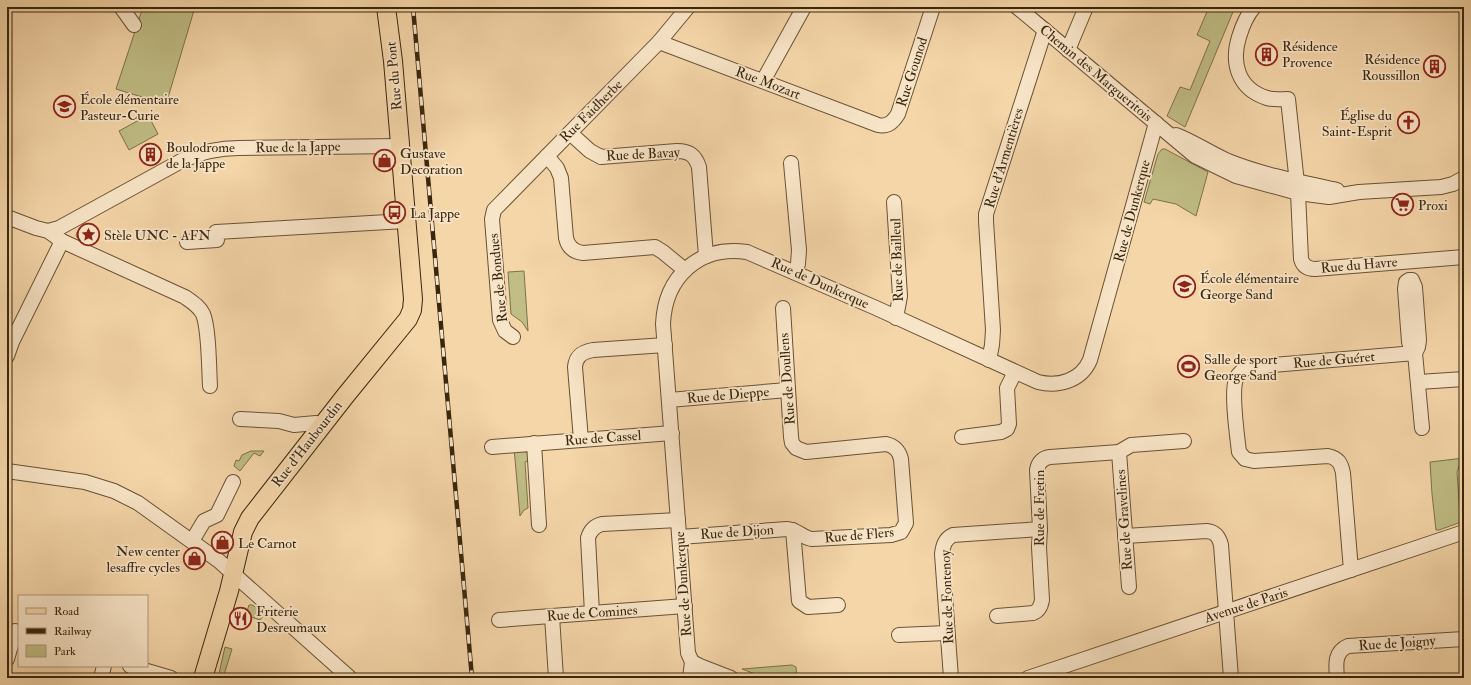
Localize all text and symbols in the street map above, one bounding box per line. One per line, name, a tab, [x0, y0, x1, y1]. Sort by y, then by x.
street label: Chemin des Margueritois	[1036, 21, 1156, 125]
street label: Rue Gounod	[893, 35, 931, 109]
place label: Résidence Provence	[1282, 38, 1338, 71]
street label: Rue du Pont	[382, 40, 405, 111]
building icon: Résidence Provence	[1253, 41, 1279, 67]
place label: Résidence Roussillon	[1362, 51, 1420, 84]
building icon: Résidence Roussillon	[1422, 54, 1448, 80]
street label: Rue Mozart	[733, 63, 803, 103]
street label: Rue Faidherbe	[556, 76, 626, 146]
place label: École élémentaire Pasteur-Curie	[80, 91, 179, 124]
school or university icon: École élémentaire Pasteur-Curie	[52, 94, 78, 120]
street label: Rue d'Armentières	[981, 106, 1027, 210]
place label: Église du Saint-Esprit	[1322, 107, 1392, 141]
church icon: Église du Saint-Esprit	[1395, 110, 1421, 136]
street label: Rue de la Jappe	[255, 138, 341, 157]
place label: Boulodrome de la Jappe	[166, 139, 235, 173]
building icon: Boulodrome de la Jappe	[138, 142, 164, 168]
street label: Rue de Bavay	[606, 144, 681, 165]
place label: Gustave Decoration	[400, 145, 463, 178]
shop icon: Gustave Decoration	[372, 148, 398, 174]
street label: Rue de Dunkerque	[1110, 158, 1154, 264]
supermarket icon: Proxi	[1390, 192, 1416, 218]
place label: Proxi	[1418, 197, 1448, 214]
bus stop icon: La Jappe	[381, 200, 407, 226]
place label: La Jappe	[410, 205, 460, 223]
street label: Rue de Bailleul	[887, 217, 907, 302]
place icon: Stèle UNC - AFN	[75, 222, 101, 248]
place label: Stèle UNC - AFN	[104, 227, 211, 244]
street label: Rue de Bondues	[485, 232, 511, 323]
street label: Rue du Havre	[1320, 253, 1398, 277]
street label: Rue de Dunkerque	[768, 254, 872, 312]
place label: École élémentaire George Sand	[1200, 270, 1299, 303]
school or university icon: École élémentaire George Sand	[1172, 273, 1198, 299]
street label: Rue de Doullens	[775, 332, 799, 425]
street label: Rue de Guéret	[1292, 348, 1376, 372]
place label: Salle de sport George Sand	[1204, 351, 1278, 384]
sports icon: Salle de sport George Sand	[1175, 354, 1201, 380]
street label: Rue de Dieppe	[686, 383, 770, 408]
street label: Rue d'Haubourdin	[268, 398, 346, 490]
street label: Rue de Cassel	[564, 427, 642, 449]
street label: Rue de Gravelines	[1112, 469, 1136, 571]
street label: Rue de Fretin	[1031, 470, 1048, 546]
street label: Rue de Dijon	[700, 521, 774, 543]
street label: Rue de Flers	[823, 523, 895, 547]
shop icon: Le Carnot	[210, 530, 236, 556]
street label: Rue de Dunkerque	[671, 531, 695, 637]
place label: Le Carnot	[238, 535, 297, 552]
place label: New center lesaffre cycles	[107, 543, 181, 577]
shop icon: New center lesaffre cycles	[182, 546, 208, 572]
street label: Rue de Fontenoy	[937, 549, 958, 644]
street label: Avenue de Paris	[1201, 583, 1290, 627]
legend	[18, 595, 148, 667]
street label: Rue de Comines	[546, 601, 638, 625]
place label: Friterie Desreumaux	[256, 603, 327, 636]
text: Road	[54, 604, 79, 619]
restaurant icon: Friterie Desreumaux	[227, 606, 253, 632]
text: Railway	[54, 624, 92, 639]
street label: Rue de Joigny	[1358, 632, 1437, 655]
text: Park	[54, 644, 76, 659]

